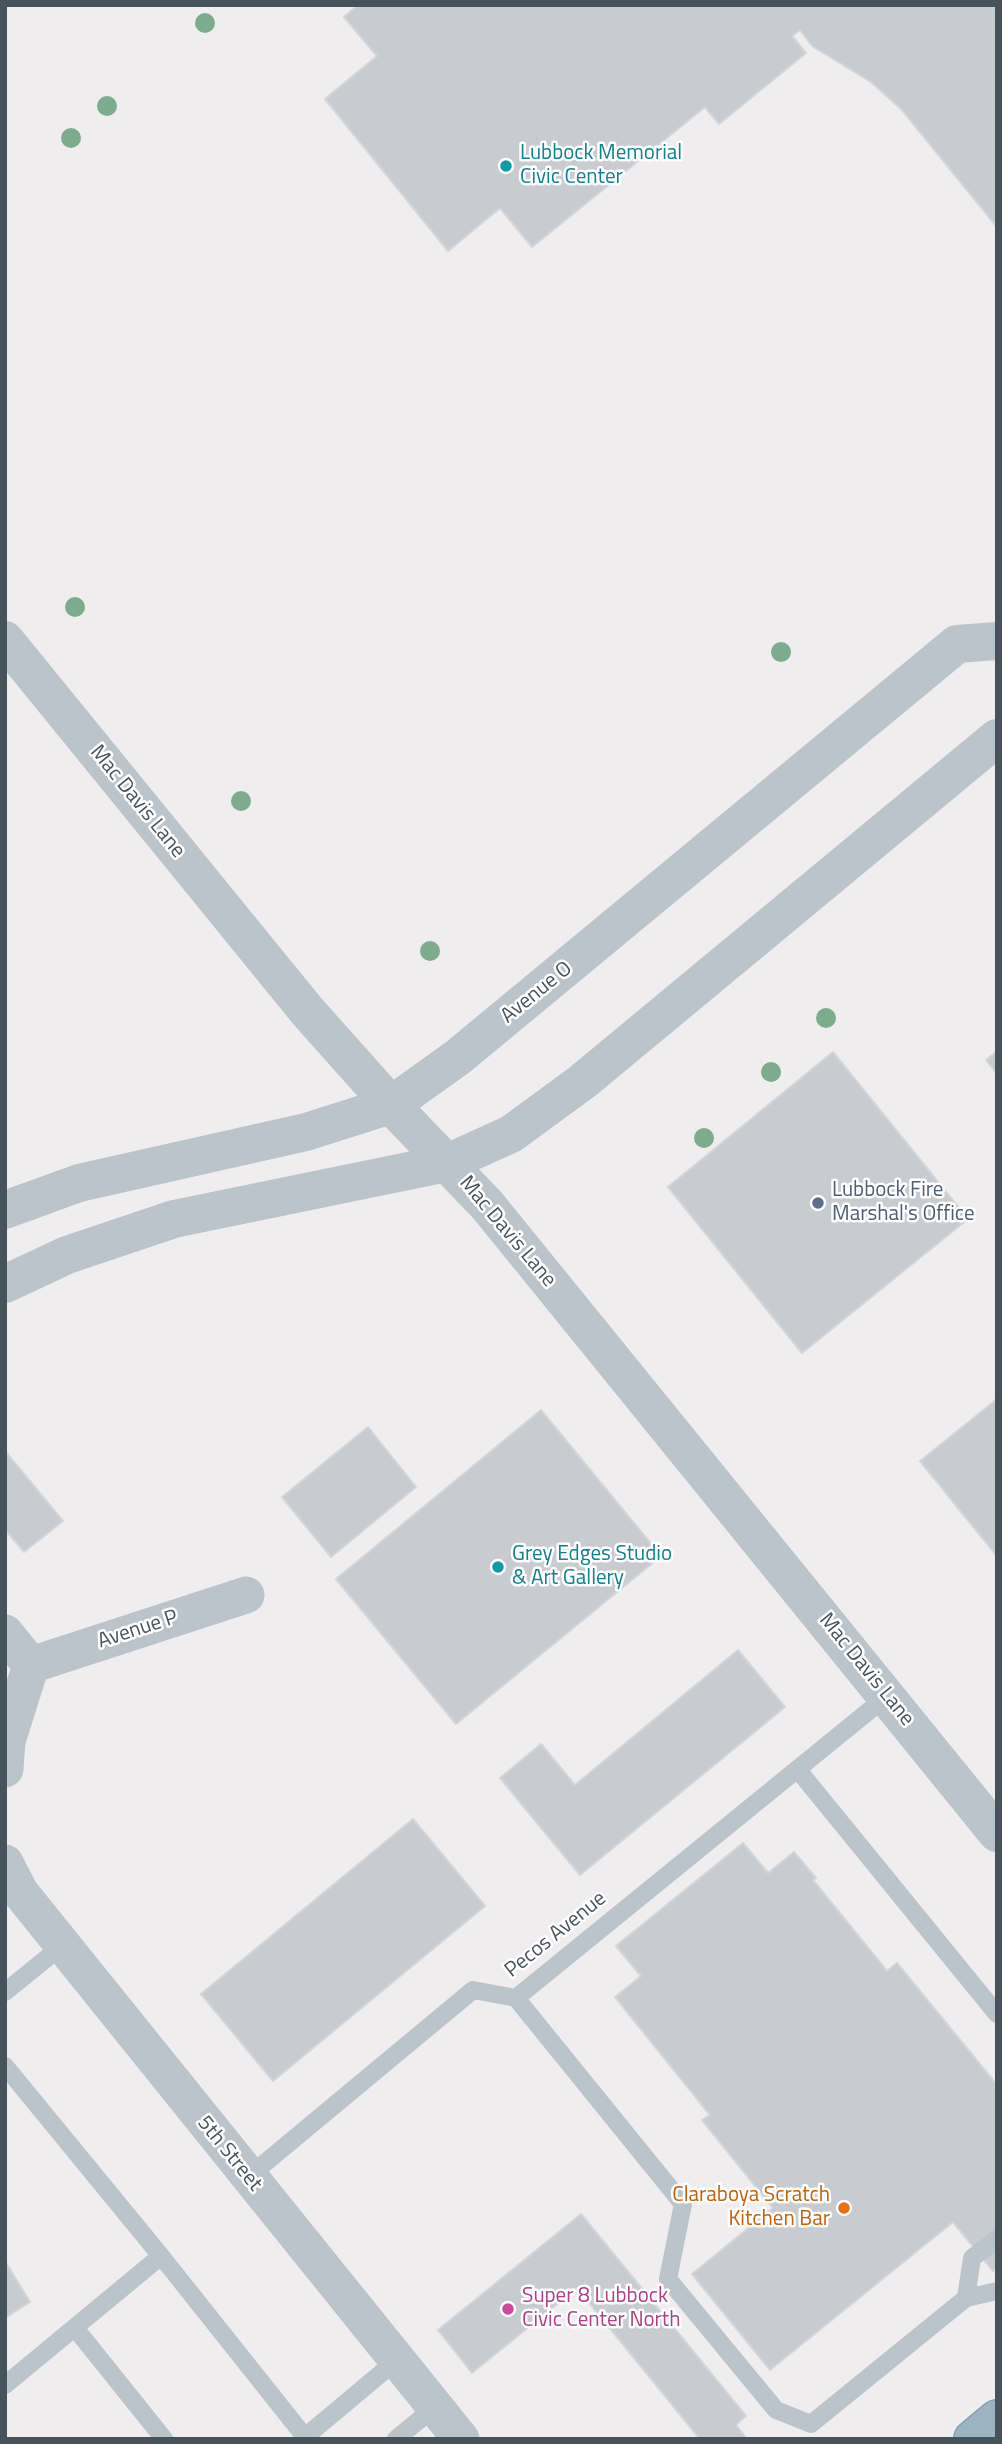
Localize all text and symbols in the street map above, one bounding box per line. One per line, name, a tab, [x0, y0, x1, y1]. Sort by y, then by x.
place label: Lubbock Memorial Civic Center	[520, 141, 682, 191]
marker: Lubbock Memorial Civic Center	[498, 158, 514, 174]
street label: Mac Davis Lane	[84, 741, 190, 863]
street label: Avenue O	[496, 957, 578, 1029]
street label: Mac Davis Lane	[453, 1171, 561, 1293]
place label: Lubbock Fire Marshal's Office	[832, 1178, 974, 1228]
marker: Lubbock Fire Marshal's Office	[810, 1195, 826, 1211]
place label: Grey Edges Studio & Art Gallery	[512, 1542, 672, 1592]
marker: Grey Edges Studio & Art Gallery	[490, 1559, 506, 1575]
street label: Avenue P	[95, 1605, 181, 1655]
street label: Mac Davis Lane	[813, 1609, 919, 1731]
street label: Pecos Avenue	[500, 1886, 612, 1984]
street label: 5th Street	[191, 2111, 267, 2197]
place label: Claraboya Scratch Kitchen Bar	[672, 2183, 830, 2233]
marker: Claraboya Scratch Kitchen Bar	[836, 2200, 852, 2216]
place label: Super 8 Lubbock Civic Center North	[522, 2284, 680, 2334]
marker: Super 8 Lubbock Civic Center North	[500, 2301, 516, 2317]

